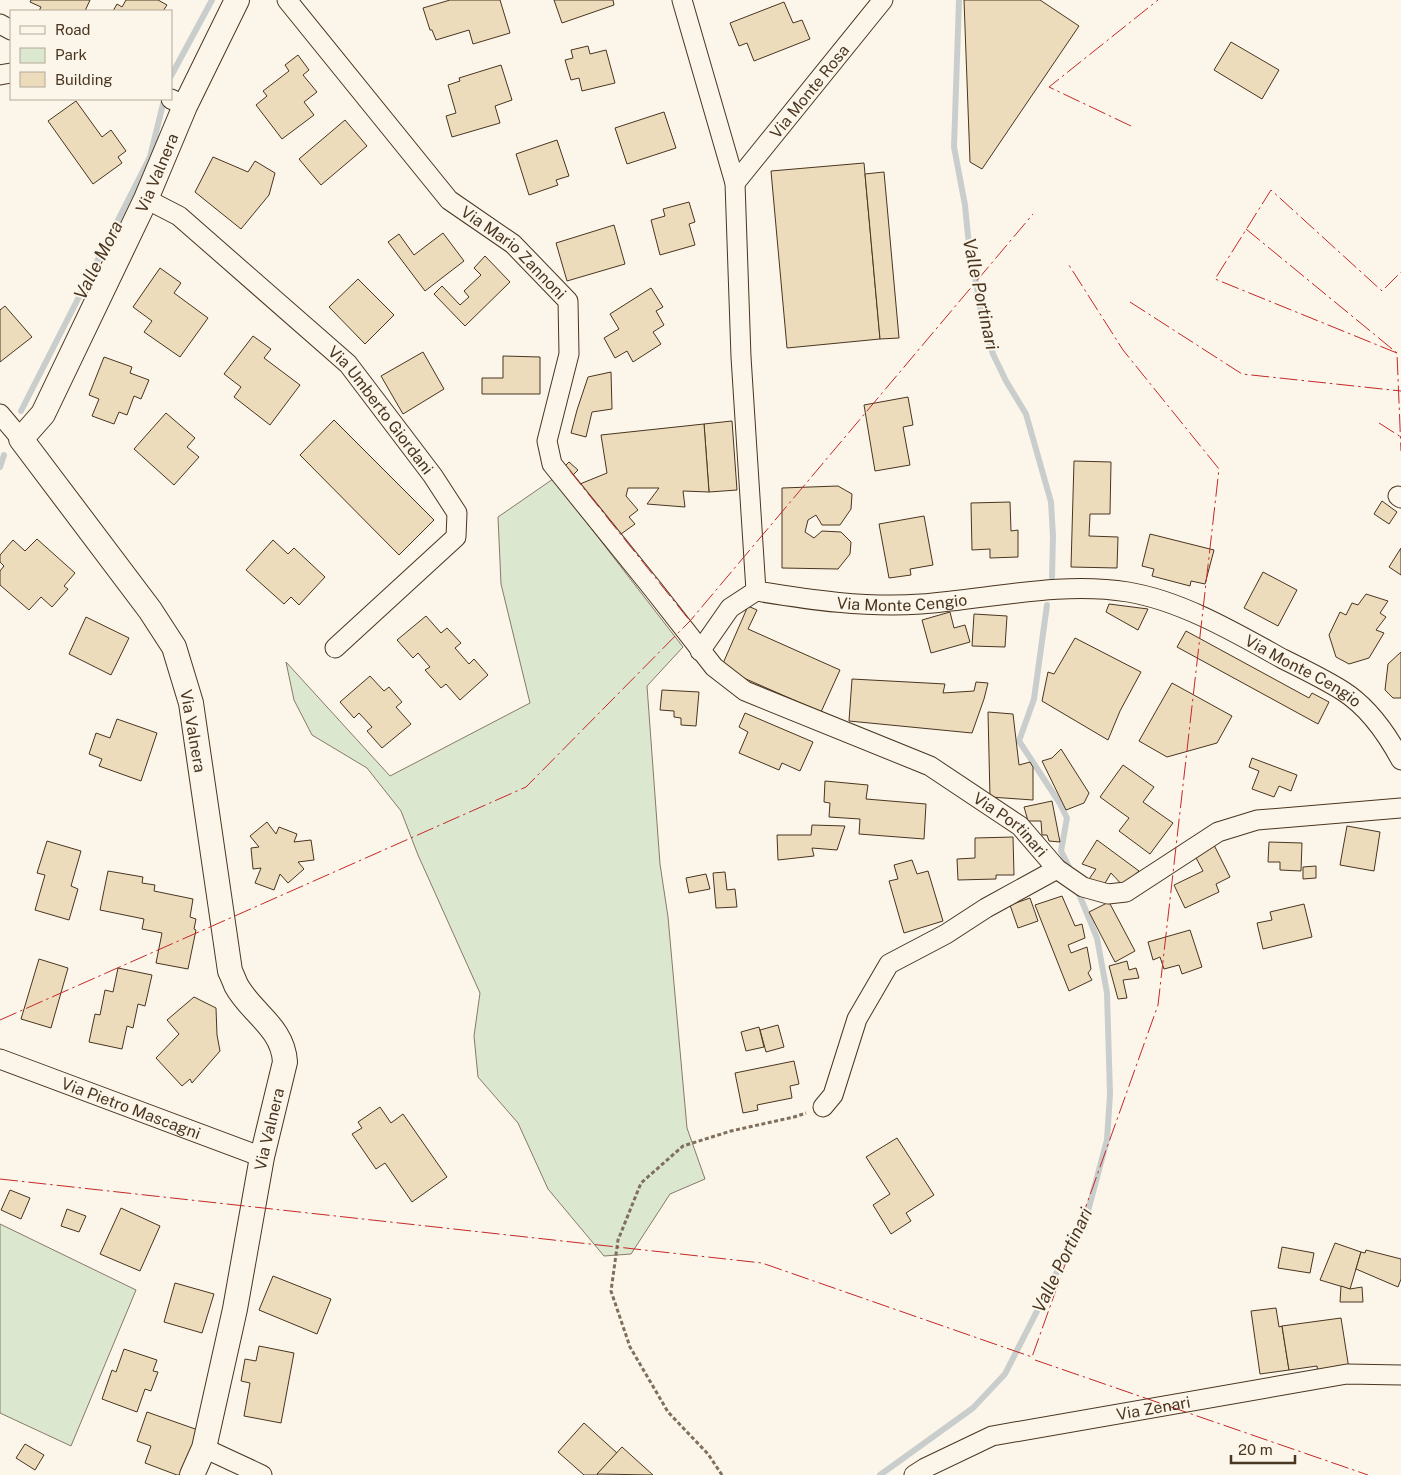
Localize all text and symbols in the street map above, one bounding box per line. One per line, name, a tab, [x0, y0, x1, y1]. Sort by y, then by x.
legend	[10, 10, 172, 100]
text: Road	[55, 21, 91, 38]
street label: Via Monte Rosa	[766, 41, 853, 142]
text: Park	[55, 46, 87, 63]
text: Building	[55, 71, 113, 88]
street label: Via Valnera	[132, 130, 182, 215]
street label: Via Mario Zannoni	[458, 202, 570, 303]
water label: Valle Mora	[69, 217, 127, 303]
water label: Valle Portinari	[959, 236, 1003, 352]
street label: Via Umberto Giordani	[324, 342, 437, 478]
street label: Via Monte Cengio	[836, 590, 968, 615]
street label: Via Monte Cengio	[1242, 630, 1366, 711]
street label: Via Valnera	[176, 688, 210, 774]
street label: Via Portinari	[970, 788, 1052, 861]
street label: Via Pietro Mascagni	[59, 1073, 203, 1143]
street label: Via Valnera	[250, 1086, 288, 1172]
water label: Valle Portinari	[1028, 1204, 1097, 1316]
street label: Via Zenari	[1115, 1392, 1192, 1424]
scale bar	[1231, 1432, 1295, 1464]
text: 20 m	[1238, 1441, 1273, 1458]

